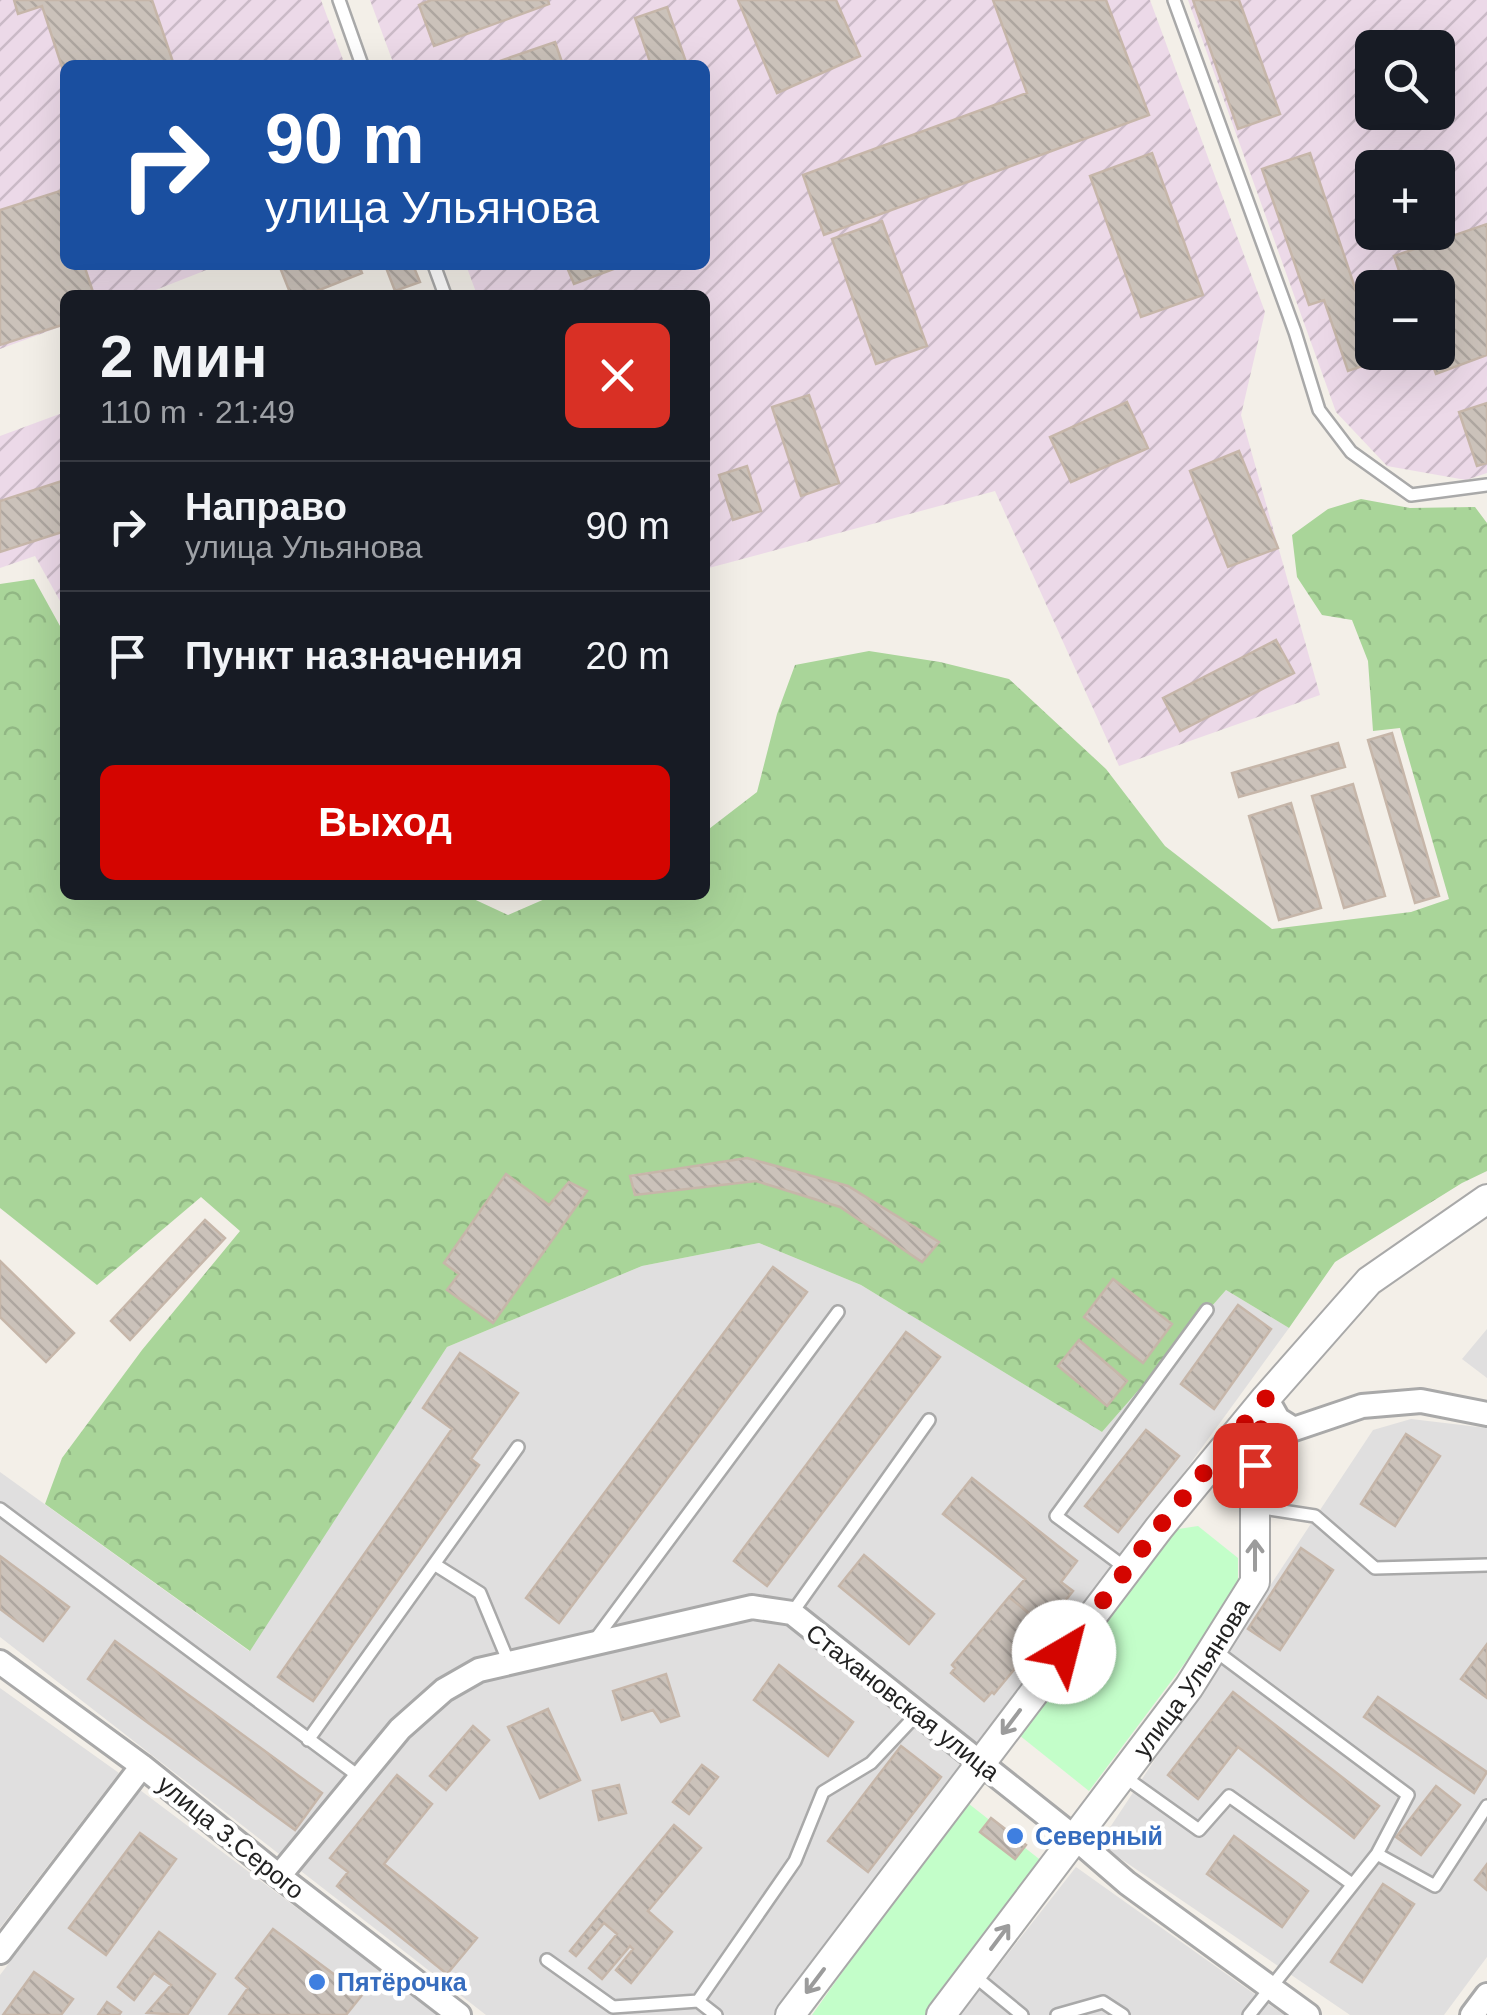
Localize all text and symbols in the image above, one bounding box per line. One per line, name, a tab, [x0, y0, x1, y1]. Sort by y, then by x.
map controls	[1355, 30, 1455, 370]
button: search	[1355, 30, 1455, 130]
icon: right	[100, 100, 230, 230]
text: 90 m	[265, 100, 425, 178]
button: +	[1355, 150, 1455, 250]
text: улица Ульянова	[265, 182, 599, 233]
button: −	[1355, 270, 1455, 370]
text: 2 мин	[100, 323, 268, 390]
button: close	[565, 323, 670, 428]
text: 110 m · 21:49	[100, 394, 295, 430]
text: Направо	[185, 486, 347, 528]
icon: right	[100, 499, 155, 554]
text: 90 m	[586, 505, 670, 547]
text: улица Ульянова	[185, 529, 423, 565]
icon: arrive	[100, 629, 155, 684]
text: Пункт назначения	[185, 635, 523, 677]
text: 20 m	[586, 635, 670, 677]
button: Выход	[100, 765, 670, 880]
pin	[1213, 1423, 1298, 1508]
icon: arrive	[1228, 1438, 1283, 1493]
one-way arrow	[1246, 1539, 1264, 1572]
street label: улица Ульянова	[1127, 1593, 1255, 1763]
position arrow	[1012, 1600, 1116, 1704]
street label: Стахановская улица	[801, 1618, 1005, 1786]
one-way arrow	[1001, 1708, 1022, 1735]
street label: улица З.Серого	[152, 1769, 310, 1905]
place label: Северный	[1035, 1822, 1163, 1850]
marker: Северный	[1004, 1825, 1026, 1847]
one-way arrow	[989, 1924, 1010, 1951]
one-way arrow	[805, 1967, 826, 1994]
place label: Пятёрочка	[337, 1968, 468, 1996]
marker: Пятёрочка	[306, 1971, 328, 1993]

